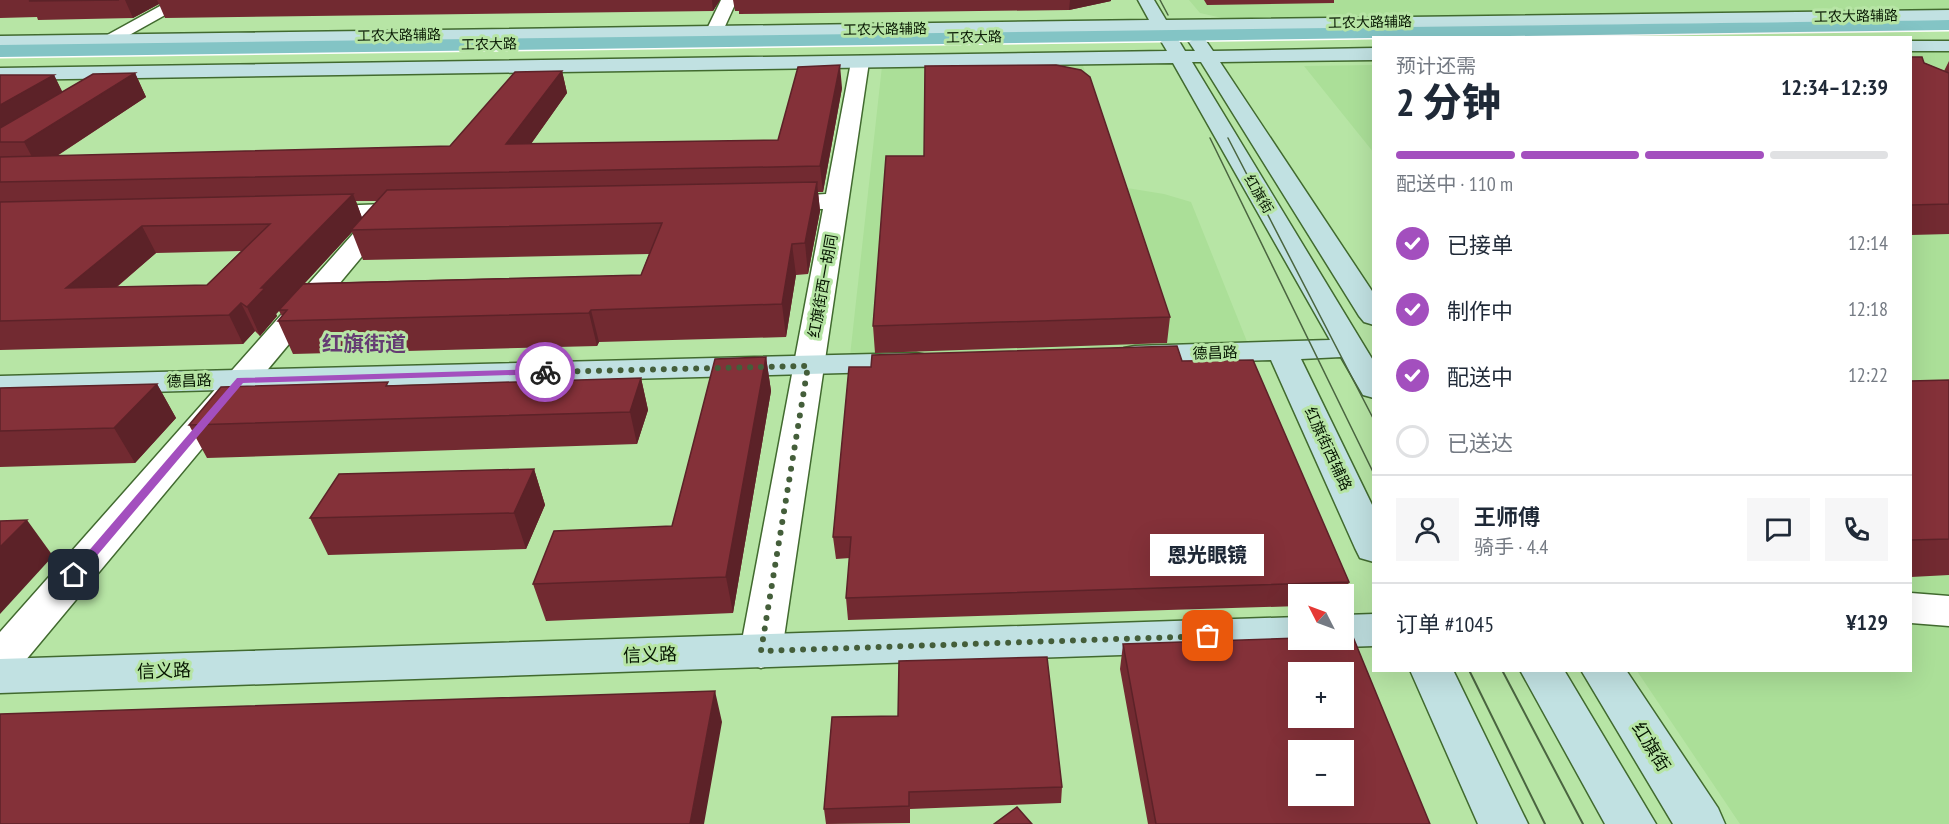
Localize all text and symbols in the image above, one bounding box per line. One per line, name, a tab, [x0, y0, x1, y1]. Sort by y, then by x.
street label: 工农大路辅路	[1814, 6, 1898, 26]
street label: 工农大路辅路	[1328, 12, 1412, 32]
street label: 工农大路辅路	[843, 19, 927, 39]
street label: 工农大路辅路	[357, 25, 441, 45]
street label: 工农大路	[946, 28, 1002, 46]
street label: 工农大路	[461, 35, 517, 53]
text: 预计还需	[1396, 53, 1476, 79]
text: 12:34–12:39	[1781, 73, 1888, 101]
text: 2 分钟	[1396, 76, 1501, 127]
street label: 红旗街	[1240, 171, 1278, 217]
text: 配送中 · 110 m	[1396, 171, 1513, 197]
icon: check	[1396, 227, 1429, 260]
text: 12:14	[1848, 230, 1888, 256]
text: 已接单	[1447, 231, 1513, 259]
street label: 红旗街西一胡同	[804, 233, 841, 339]
icon: check	[1396, 293, 1429, 326]
text: 12:18	[1848, 296, 1888, 322]
text: 制作中	[1447, 297, 1513, 325]
district label: 红旗街道	[322, 330, 406, 357]
courier	[515, 342, 575, 402]
street label: 德昌路	[1192, 342, 1238, 363]
icon: bike	[529, 356, 562, 389]
icon: check	[1396, 359, 1429, 392]
text: 12:22	[1848, 362, 1888, 388]
text: 配送中	[1447, 363, 1513, 391]
street label: 德昌路	[166, 370, 212, 391]
street label: 红旗街西辅路	[1301, 404, 1356, 494]
text: 已送达	[1447, 429, 1513, 457]
button: person	[1396, 498, 1459, 561]
button: chat	[1747, 498, 1810, 561]
button: phone	[1825, 498, 1888, 561]
text: 王师傅	[1474, 503, 1540, 531]
callout: 恩光眼镜	[1151, 534, 1265, 576]
text: 骑手 · 4.4	[1474, 534, 1548, 560]
text: 恩光眼镜	[1167, 542, 1247, 568]
pin	[48, 549, 99, 600]
icon: home	[57, 558, 90, 591]
north arrow	[1288, 584, 1354, 650]
map controls	[1288, 584, 1354, 806]
text: ¥129	[1846, 608, 1888, 636]
pin	[1182, 610, 1233, 661]
text: 订单 #1045	[1396, 610, 1494, 638]
icon: bag	[1191, 619, 1224, 652]
street label: 信义路	[623, 642, 677, 667]
street label: 信义路	[137, 658, 191, 683]
button: +	[1288, 662, 1354, 728]
street label: 红旗街	[1627, 718, 1675, 776]
button: −	[1288, 740, 1354, 806]

